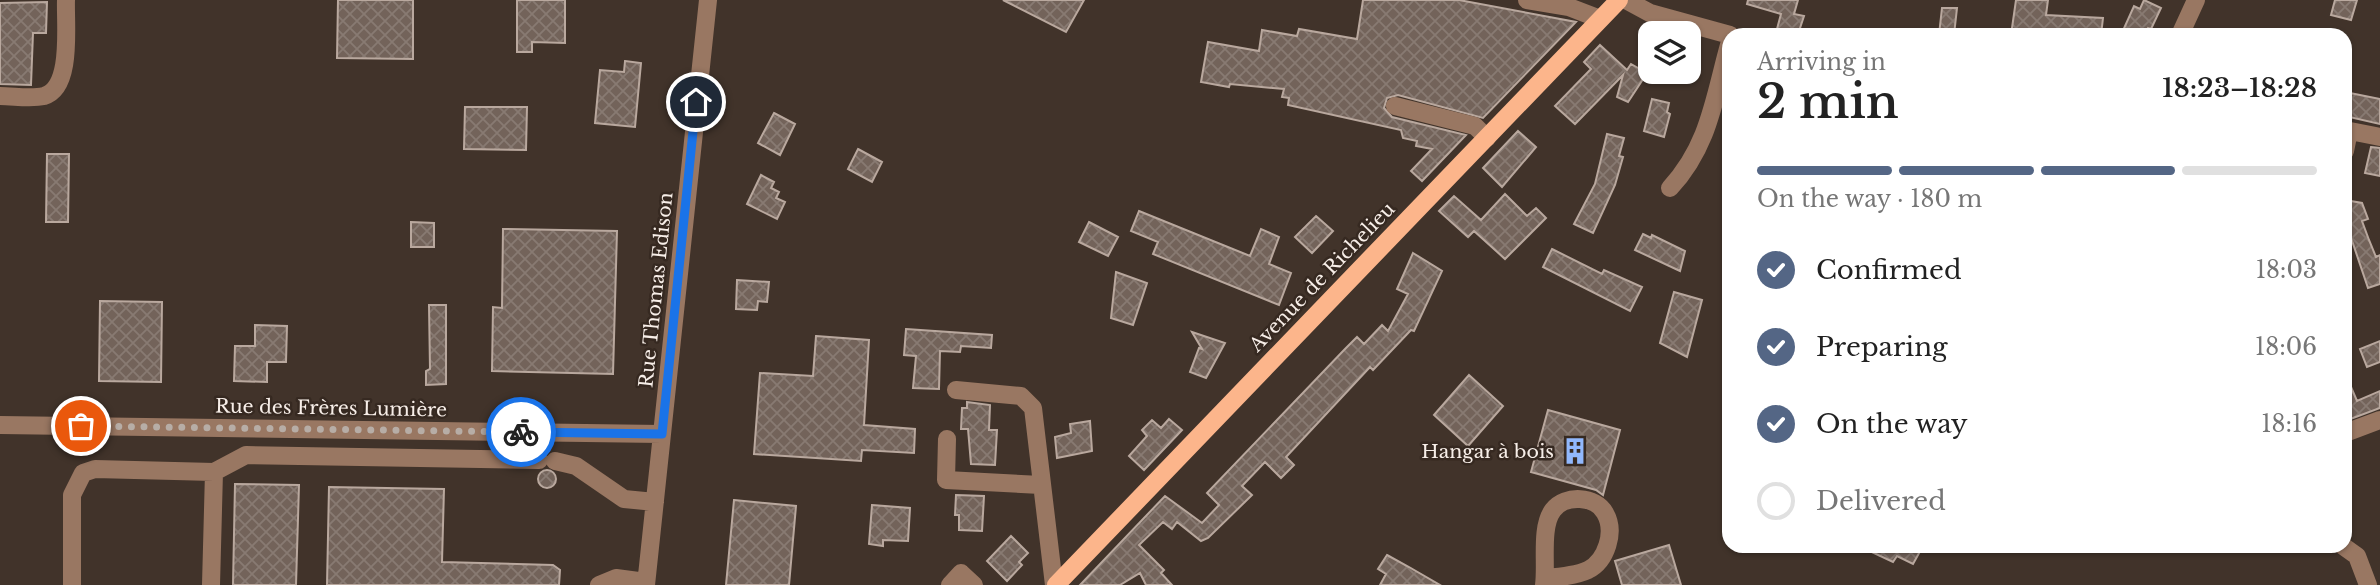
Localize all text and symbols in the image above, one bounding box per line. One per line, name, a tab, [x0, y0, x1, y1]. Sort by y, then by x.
map controls	[1638, 21, 1701, 84]
button: layers	[1638, 21, 1701, 84]
text: Arriving in	[1757, 48, 1886, 76]
pin	[666, 72, 726, 132]
text: 18:23–18:28	[2162, 72, 2317, 104]
text: 2 min	[1757, 73, 1899, 130]
icon: home	[677, 83, 715, 121]
text: On the way · 180 m	[1757, 185, 1982, 213]
street label: Rue Thomas Edison	[634, 191, 678, 389]
street label: Avenue de Richelieu	[1244, 197, 1400, 357]
icon: check	[1757, 251, 1795, 289]
text: Confirmed	[1816, 254, 1961, 286]
text: 18:03	[2256, 256, 2317, 284]
icon: check	[1757, 328, 1795, 366]
text: Preparing	[1816, 331, 1948, 363]
text: 18:06	[2255, 333, 2317, 361]
street label: Rue des Frères Lumière	[215, 394, 447, 422]
pin	[51, 396, 111, 456]
courier	[486, 397, 556, 467]
icon: check	[1757, 405, 1795, 443]
icon: bag	[62, 407, 100, 445]
text: On the way	[1816, 408, 1968, 440]
text: 18:16	[2261, 410, 2317, 438]
icon: bike	[502, 413, 540, 451]
building icon: Hangar à bois	[1560, 436, 1590, 466]
place label: Hangar à bois	[1421, 440, 1554, 463]
text: Delivered	[1816, 485, 1946, 517]

